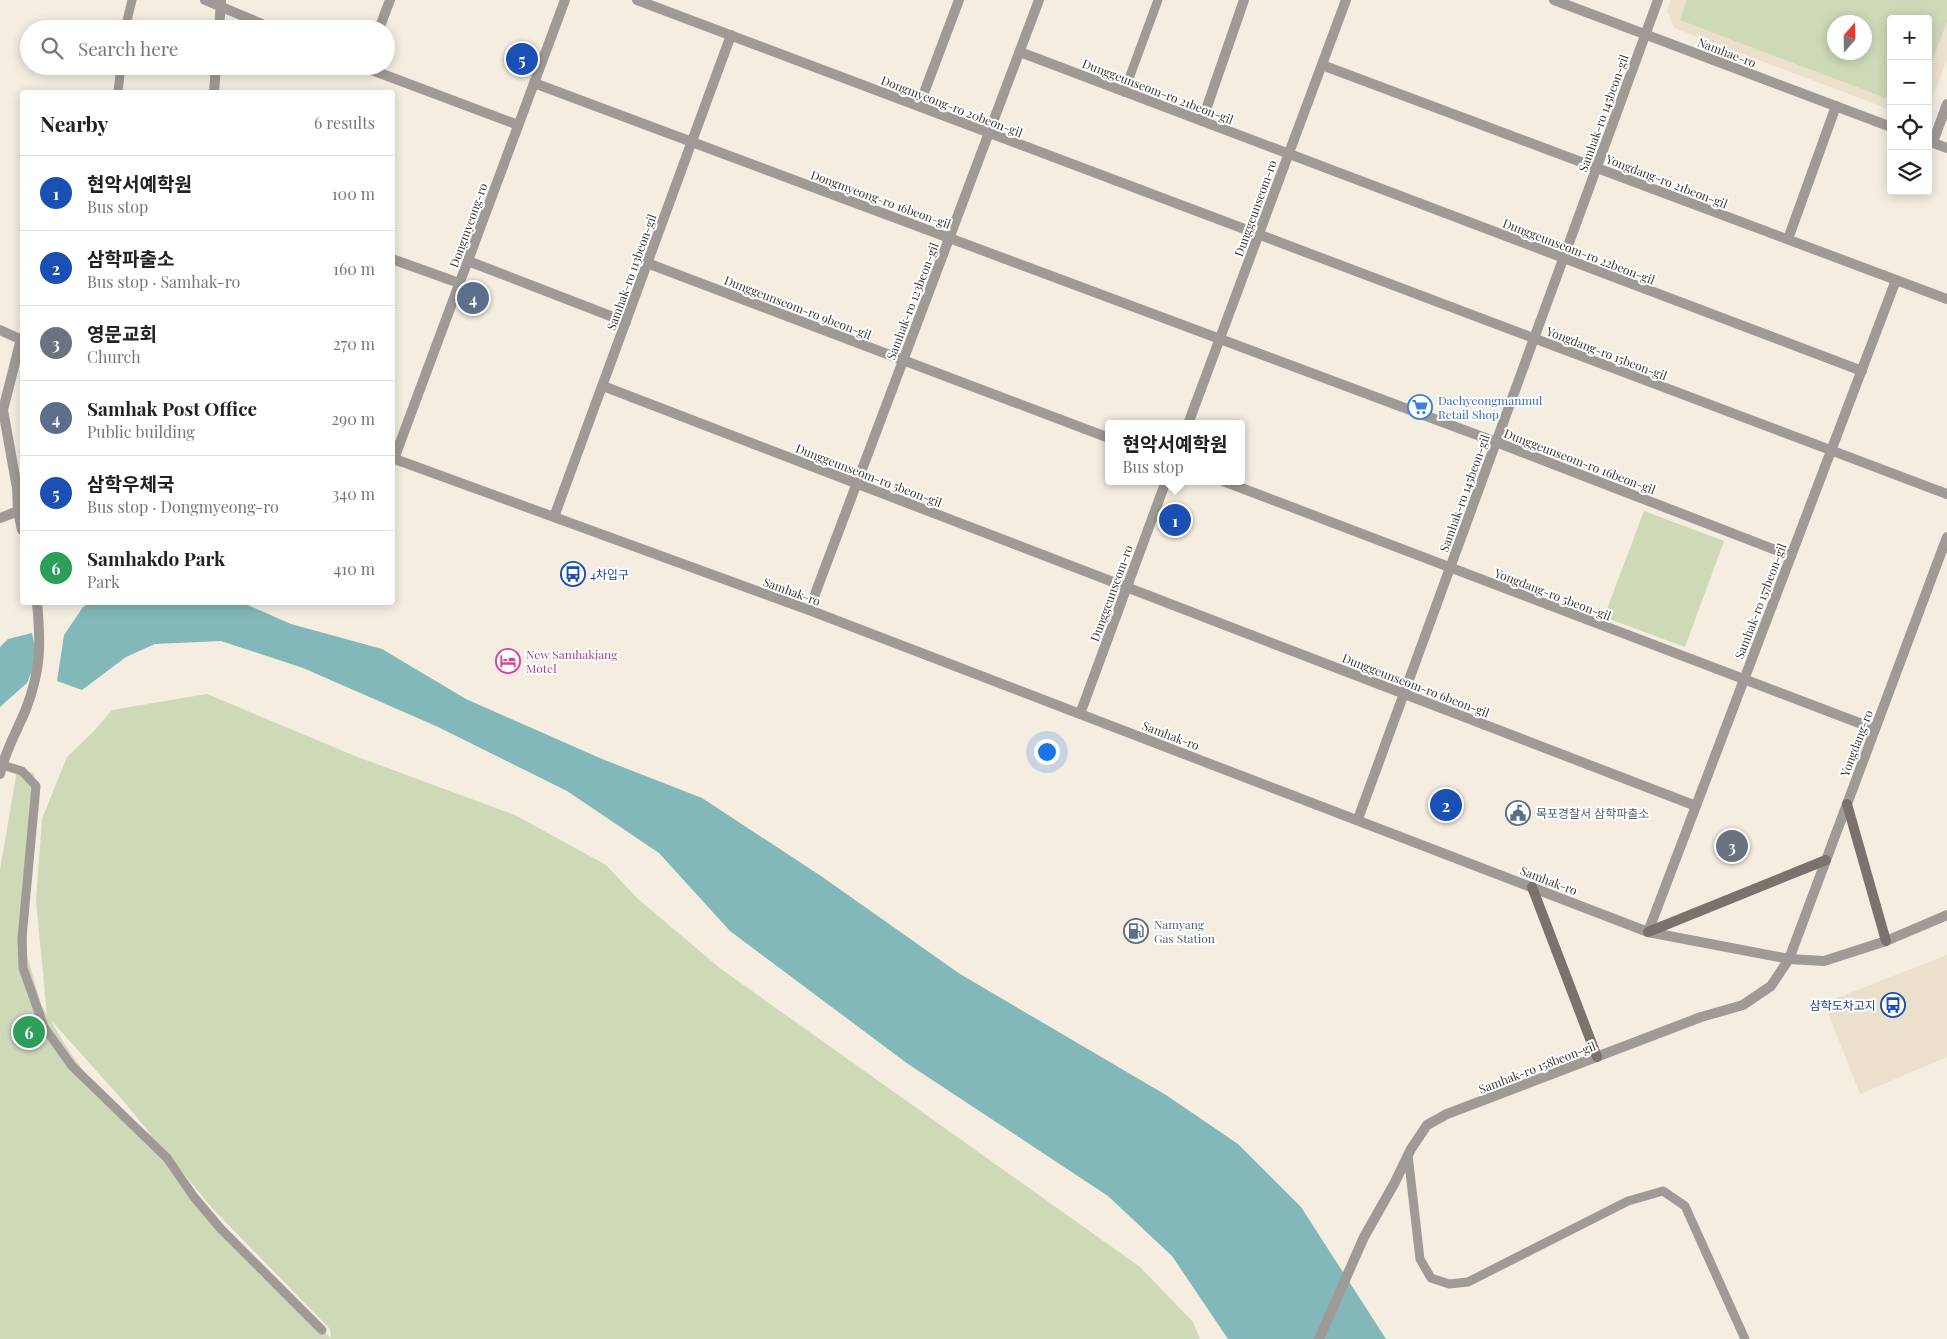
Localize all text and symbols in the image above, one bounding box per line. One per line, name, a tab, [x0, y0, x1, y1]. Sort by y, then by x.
north arrow	[1827, 15, 1872, 60]
map controls	[1887, 15, 1932, 195]
button: +	[1887, 15, 1932, 60]
search box	[20, 20, 395, 75]
street label: Namhae-ro	[1695, 33, 1759, 71]
icon: search	[38, 34, 66, 62]
text: Search here	[78, 35, 178, 61]
pin: 5	[506, 40, 538, 78]
street label: Samhak-ro 145beon-gil	[1574, 52, 1632, 174]
street label: Dunggeunseom-ro 21beon-gil	[1080, 55, 1236, 127]
button: −	[1887, 60, 1932, 105]
street label: Dongmyeong-ro 20beon-gil	[879, 72, 1026, 141]
button: locate	[1887, 105, 1932, 150]
text: Nearby	[40, 109, 109, 137]
text: 6 results	[314, 112, 375, 133]
street label: Yongdang-ro 21beon-gil	[1603, 150, 1731, 212]
button: layers	[1887, 150, 1932, 195]
street label: Dunggeunseom-ro	[1230, 157, 1280, 258]
street label: Dongmyeong-ro 16beon-gil	[809, 166, 954, 232]
text: 현악서예학원	[87, 170, 192, 196]
street label: Dongmyeong-ro	[445, 180, 491, 269]
text: 1	[53, 183, 59, 204]
text: 100 m	[332, 183, 375, 204]
text: Bus stop	[87, 196, 148, 217]
street label: Samhak-ro 113beon-gil	[603, 211, 660, 332]
street label: Dunggeunseom-ro 22beon-gil	[1501, 215, 1658, 288]
street label: Samhak-ro 123beon-gil	[882, 240, 942, 362]
text: 삼학파출소	[87, 245, 174, 271]
text: 2	[52, 258, 60, 279]
text: 160 m	[333, 258, 375, 279]
text: Bus stop · Samhak-ro	[87, 271, 240, 292]
street label: Dunggeunseom-ro 9beon-gil	[722, 271, 874, 343]
pin: 4	[457, 279, 489, 317]
text: 영문교회	[87, 320, 157, 346]
street label: Yongdang-ro 15beon-gil	[1543, 322, 1670, 384]
text: 3	[52, 333, 60, 354]
text: 270 m	[333, 333, 375, 354]
text: Church	[87, 346, 141, 367]
place label: Daehyeongmanmul Retail Shop	[1438, 392, 1543, 422]
supermarket icon: Daehyeongmanmul Retail Shop	[1407, 394, 1433, 420]
text: Samhak Post Office	[87, 395, 257, 421]
text: 4	[52, 408, 60, 429]
text: 290 m	[331, 408, 375, 429]
popup	[1105, 420, 1245, 485]
text: Public building	[87, 421, 195, 442]
street label: Dunggeunseom-ro 16beon-gil	[1502, 425, 1659, 498]
text: 현악서예학원	[1123, 430, 1227, 456]
street label: Samhak-ro 145beon-gil	[1435, 432, 1493, 554]
street label: Dunggeunseom-ro 5beon-gil	[794, 440, 945, 511]
text: Bus stop	[1123, 456, 1184, 477]
text: 삼학우체국	[87, 470, 174, 496]
text: 5	[52, 483, 60, 504]
text: 340 m	[332, 483, 375, 504]
text: Bus stop · Dongmyeong-ro	[87, 496, 279, 517]
pin: 1	[1159, 501, 1191, 539]
street label: Samhak-ro 157beon-gil	[1731, 540, 1790, 661]
street label: Dunggeunseom-ro	[1086, 542, 1136, 643]
text: Samhakdo Park	[87, 545, 225, 571]
text: 6	[52, 558, 60, 579]
text: 410 m	[333, 558, 375, 579]
bus stop icon: 4차입구	[560, 561, 586, 587]
street label: Yongdang-ro 5beon-gil	[1491, 564, 1614, 624]
place label: 4차입구	[590, 566, 629, 582]
text: Park	[87, 571, 120, 592]
street label: Samhak-ro	[761, 573, 823, 609]
place label: New Samhakjang Motel	[526, 646, 618, 676]
hotel icon: New Samhakjang Motel	[495, 648, 521, 674]
street label: Dunggeunseom-ro 6beon-gil	[1340, 649, 1492, 721]
street label: Yongdang-ro	[1836, 707, 1876, 779]
street label: Samhak-ro	[1140, 717, 1202, 753]
your location	[1034, 739, 1060, 765]
pin: 2	[1430, 786, 1462, 824]
public building icon: 목포경찰서 삼학파출소	[1505, 800, 1531, 826]
place label: 목포경찰서 삼학파출소	[1536, 805, 1649, 821]
pin: 3	[1716, 827, 1748, 865]
street label: Samhak-ro	[1518, 862, 1580, 898]
place label: Namyang Gas Station	[1154, 916, 1215, 946]
fuel station icon: Namyang Gas Station	[1123, 918, 1149, 944]
bus stop icon: 삼학도차고지	[1880, 992, 1906, 1018]
place label: 삼학도차고지	[1810, 997, 1876, 1013]
pin: 6	[13, 1013, 45, 1051]
street label: Samhak-ro 158beon-gil	[1476, 1037, 1598, 1097]

